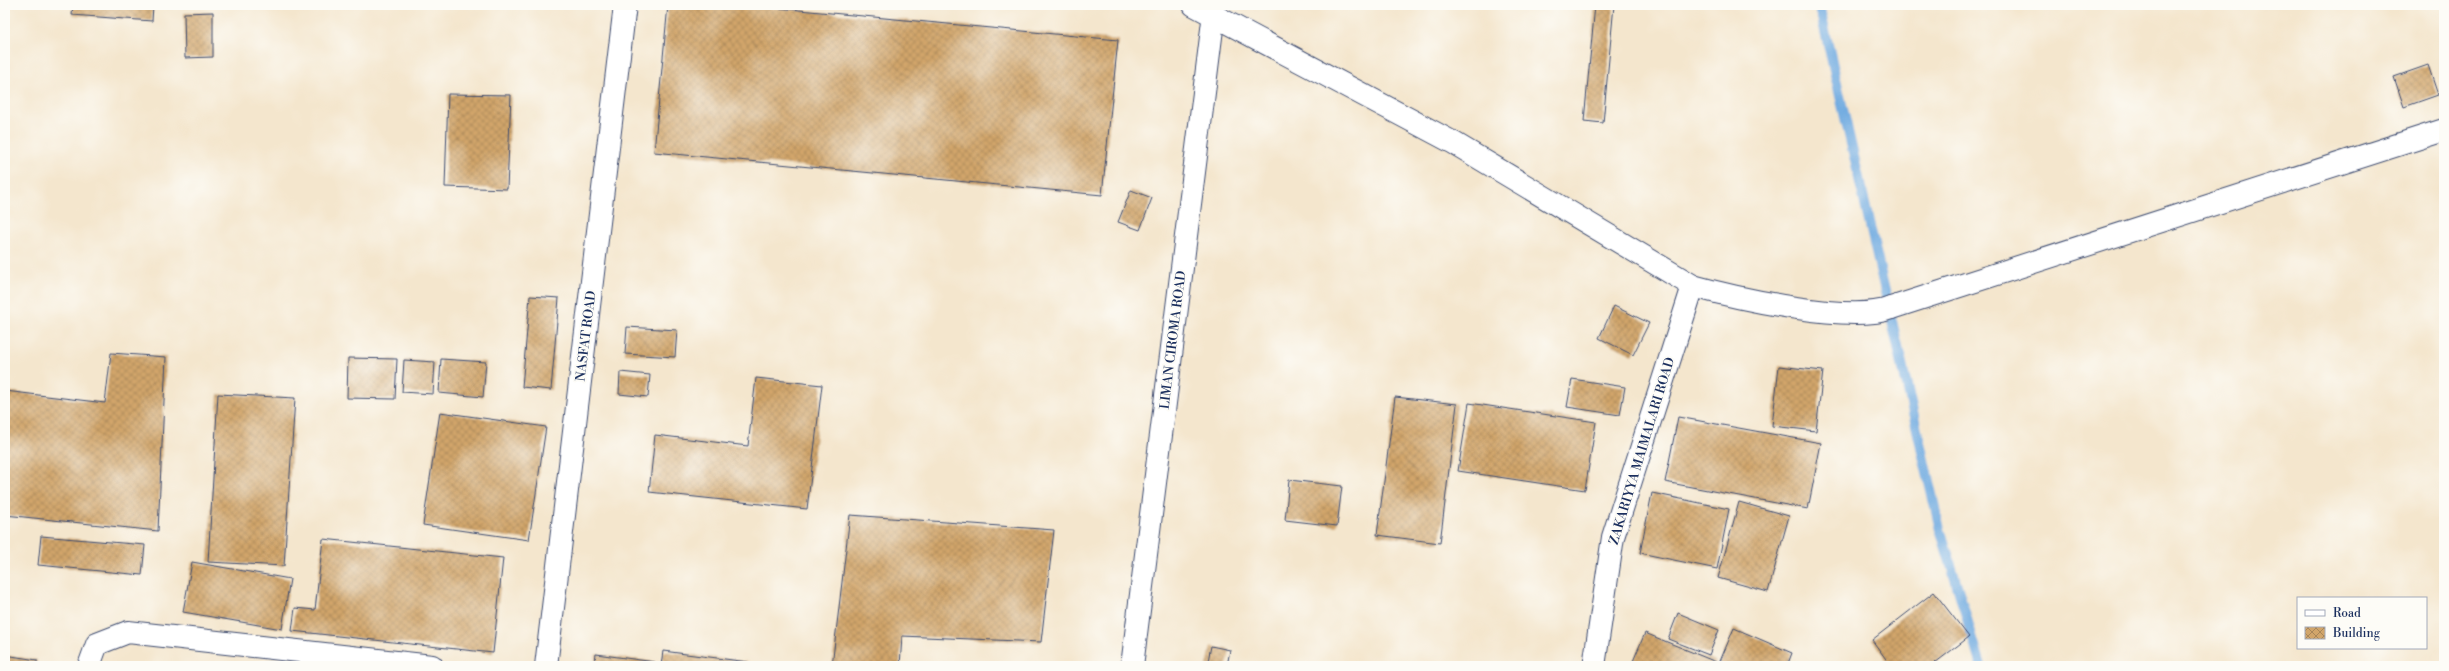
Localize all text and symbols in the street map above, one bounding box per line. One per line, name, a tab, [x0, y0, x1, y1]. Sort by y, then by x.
street label: LIMAN CIROMA ROAD	[1157, 270, 1189, 410]
street label: NASFAT ROAD	[572, 290, 600, 382]
street label: ZAKARIYYA MAIMALARI ROAD	[1606, 355, 1678, 547]
legend	[2297, 597, 2427, 649]
text: Road	[2333, 606, 2361, 621]
text: Building	[2332, 626, 2381, 641]

